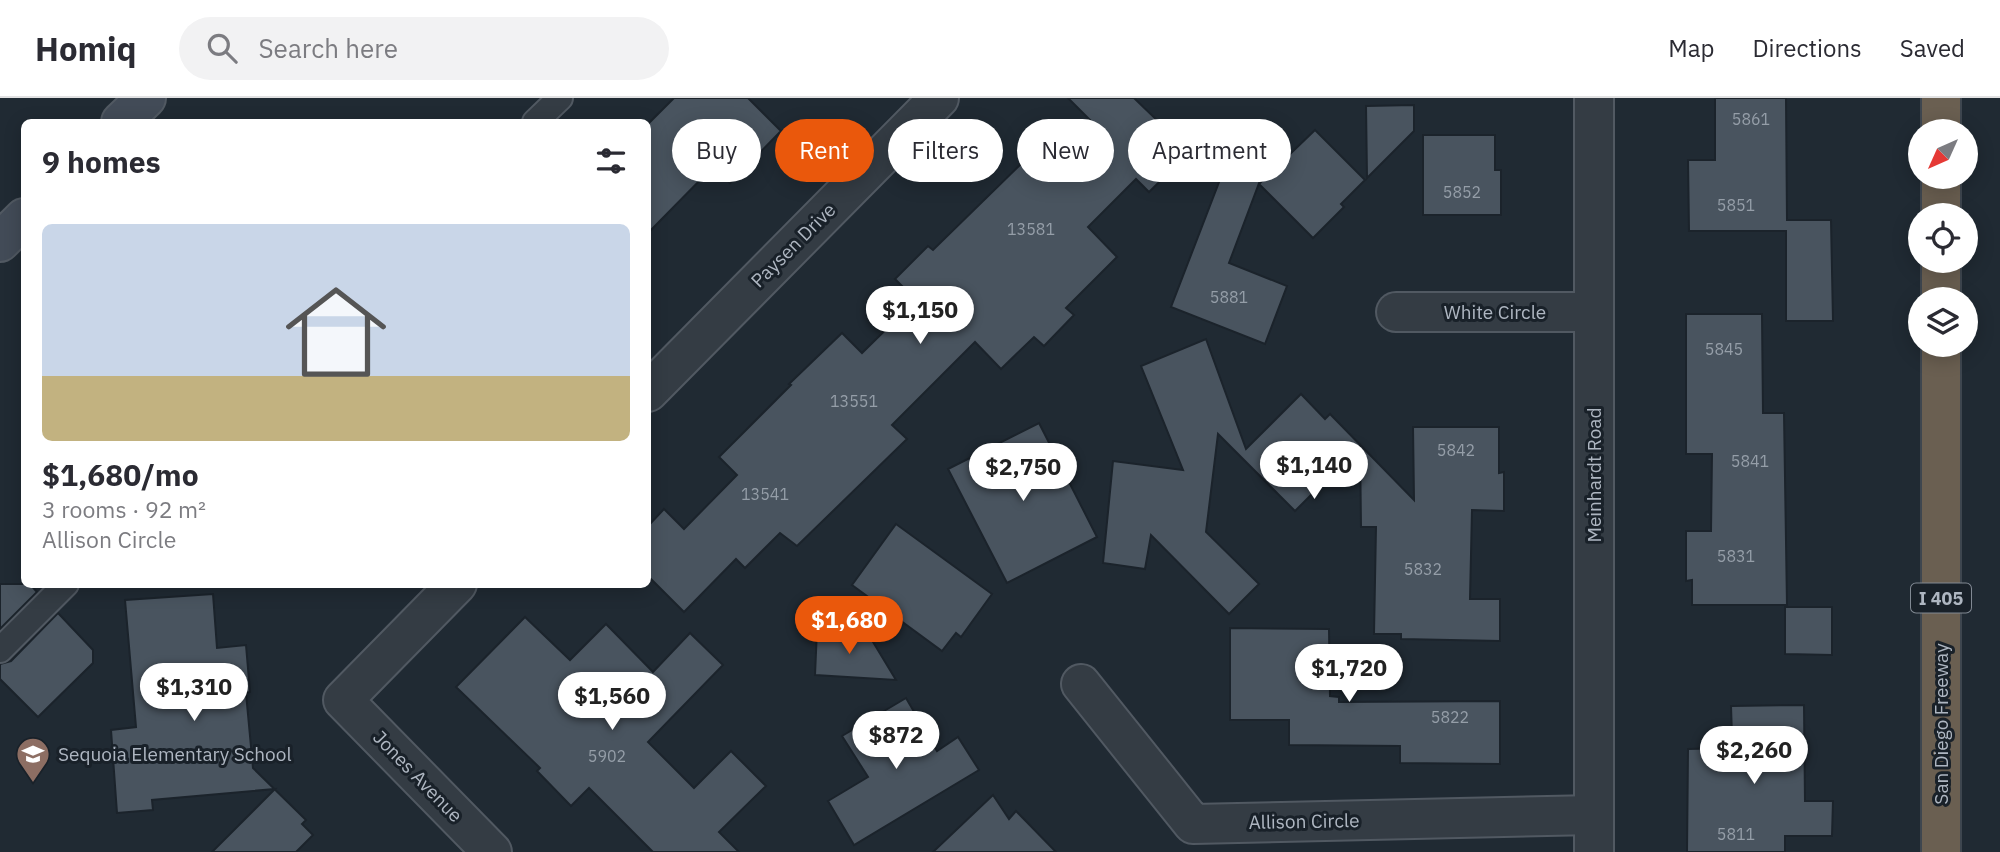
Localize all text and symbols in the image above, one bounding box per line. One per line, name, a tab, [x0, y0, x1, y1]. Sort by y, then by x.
search box	[179, 17, 669, 80]
text: Homiq	[35, 27, 137, 70]
icon: search	[203, 29, 241, 67]
text: Search here	[259, 31, 398, 65]
text: Map	[1668, 32, 1714, 64]
text: Directions	[1752, 32, 1862, 64]
text: Saved	[1900, 32, 1965, 64]
house number: 5861	[1732, 109, 1770, 129]
chip: Buy	[672, 119, 761, 182]
chip: Rent	[775, 119, 874, 182]
chip: Filters	[888, 119, 1003, 182]
chip: New	[1017, 119, 1114, 182]
chip: Apartment	[1128, 119, 1291, 182]
north arrow	[1908, 119, 1978, 189]
map controls	[1908, 119, 1978, 357]
text: 9 homes	[42, 142, 161, 181]
icon: filters	[592, 142, 630, 180]
house number: 5852	[1443, 182, 1481, 202]
house number: 5851	[1717, 195, 1755, 215]
street label: Paysen Drive	[746, 198, 840, 292]
button: locate	[1908, 203, 1978, 273]
house number: 13581	[1007, 219, 1055, 239]
icon: home	[273, 269, 399, 395]
pin: $1,150	[863, 286, 977, 346]
house number: 5881	[1210, 287, 1248, 307]
button: layers	[1908, 287, 1978, 357]
text: $1,150	[882, 294, 958, 324]
street label: White Circle	[1444, 300, 1546, 324]
house number: 5845	[1705, 339, 1743, 359]
house number: 13551	[830, 391, 878, 411]
street label: Meinhardt Road	[1582, 407, 1606, 543]
house number: 5842	[1437, 440, 1475, 460]
pin: $1,140	[1257, 442, 1371, 501]
pin: $2,750	[966, 444, 1080, 503]
text: $1,140	[1276, 449, 1352, 479]
text: $2,750	[985, 451, 1061, 481]
house number: 5841	[1731, 451, 1769, 471]
text: $1,680/mo	[42, 455, 199, 494]
house number: 13541	[741, 484, 789, 504]
text: 3 rooms · 92 m²	[42, 494, 206, 524]
text: Allison Circle	[42, 524, 176, 554]
house number: 5831	[1717, 546, 1755, 566]
house number: 5832	[1404, 559, 1442, 579]
road number: I 405	[1911, 584, 1971, 612]
pin: $1,680	[792, 596, 906, 656]
text: $1,680	[811, 604, 887, 634]
street label: San Diego Freeway	[1929, 643, 1953, 805]
pin: $1,720	[1292, 644, 1406, 704]
text: $1,720	[1311, 652, 1387, 682]
pin: $1,310	[137, 664, 251, 723]
text: $1,310	[156, 671, 232, 701]
pin: $1,560	[555, 672, 669, 732]
text: $1,560	[574, 680, 650, 710]
house number: 5822	[1431, 707, 1469, 727]
pin: $872	[855, 712, 937, 771]
text: $872	[868, 719, 924, 749]
street label: Jones Avenue	[368, 725, 468, 827]
pin: $2,260	[1697, 726, 1811, 786]
text: $2,260	[1716, 734, 1792, 764]
school or university icon: Sequoia Elementary School	[14, 735, 52, 784]
place label: Sequoia Elementary School	[58, 742, 292, 766]
house number: 5902	[588, 746, 626, 766]
street label: Allison Circle	[1248, 808, 1360, 834]
house number: 5811	[1717, 824, 1755, 844]

